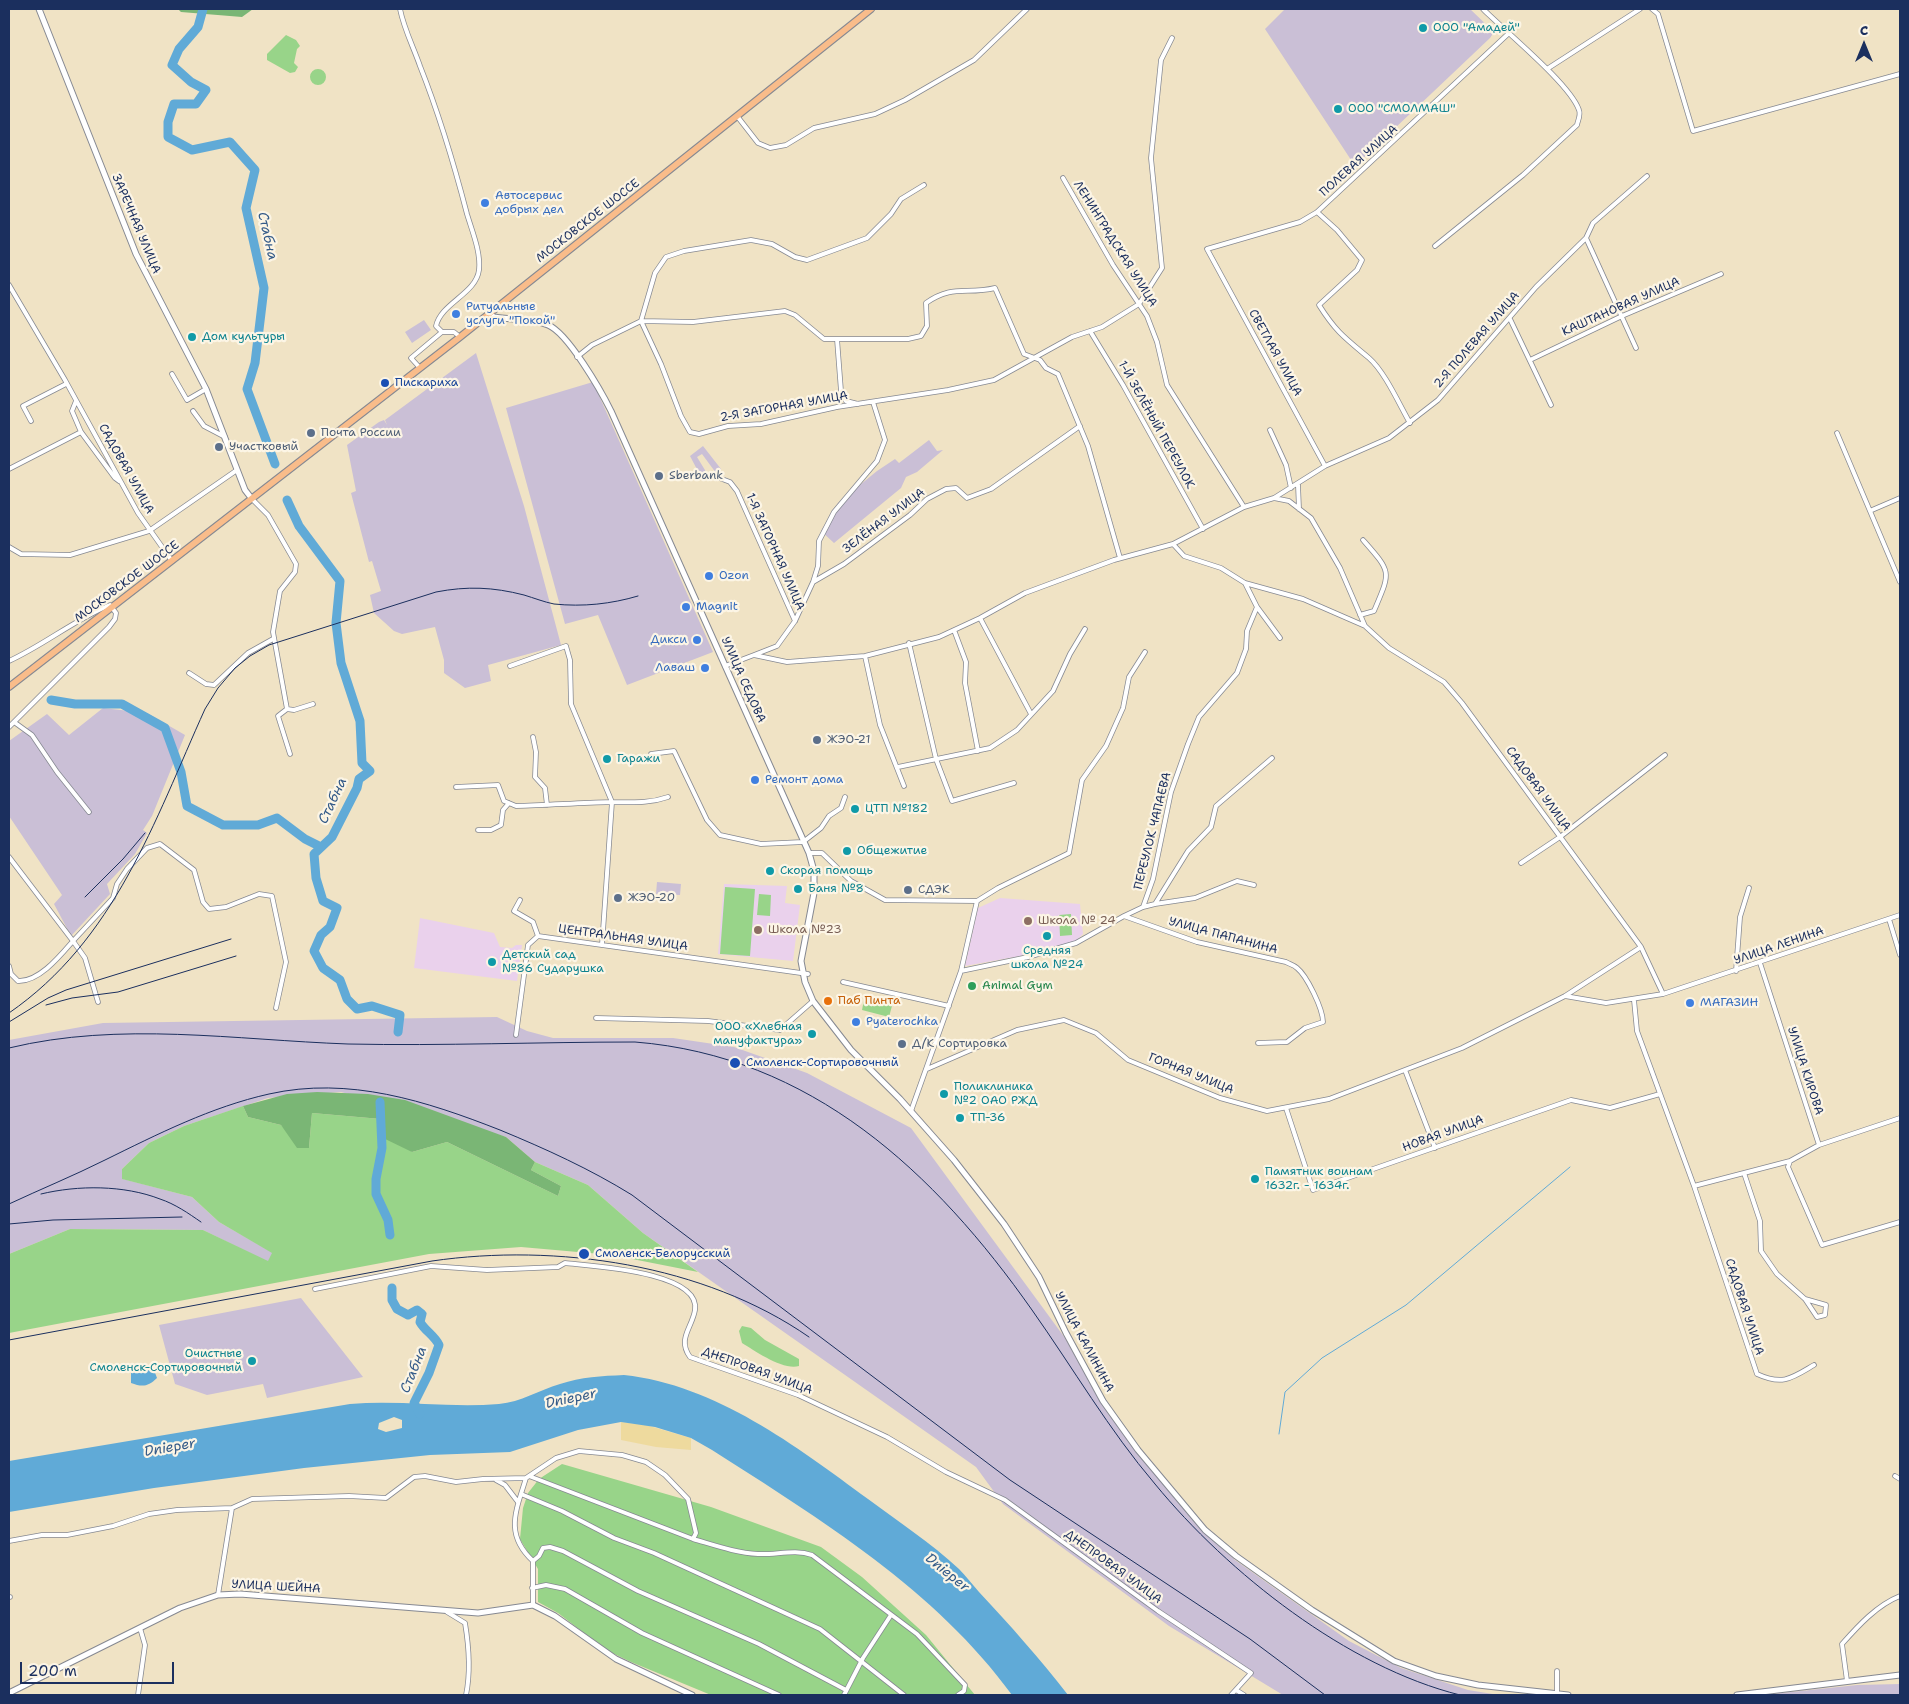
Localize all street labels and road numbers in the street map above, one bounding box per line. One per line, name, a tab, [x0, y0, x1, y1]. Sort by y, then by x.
street label: ПОЛЕВАЯ УЛИЦА	[1317, 122, 1401, 200]
street label: ЗАРЕЧНАЯ УЛИЦА	[108, 172, 164, 276]
street label: МОСКОВСКОЕ ШОССЕ	[533, 176, 643, 266]
street label: ЛЕНИНГРАДСКАЯ УЛИЦА	[1070, 178, 1160, 310]
street label: КАШТАНОВАЯ УЛИЦА	[1560, 274, 1682, 340]
street label: 2-Я ПОЛЕВАЯ УЛИЦА	[1431, 289, 1523, 391]
street label: СВЕТЛАЯ УЛИЦА	[1245, 307, 1305, 399]
street label: 1-Й ЗЕЛЁНЫЙ ПЕРЕУЛОК	[1115, 358, 1197, 492]
street label: 2-Я ЗАГОРНАЯ УЛИЦА	[719, 389, 849, 425]
street label: САДОВАЯ УЛИЦА	[95, 421, 157, 517]
street label: ЗЕЛЁНАЯ УЛИЦА	[840, 485, 928, 557]
street label: 1-Я ЗАГОРНАЯ УЛИЦА	[743, 491, 807, 613]
street label: МОСКОВСКОЕ ШОССЕ	[72, 538, 182, 626]
street label: УЛИЦА СЕДОВА	[718, 635, 768, 725]
street label: САДОВАЯ УЛИЦА	[1503, 744, 1573, 834]
street label: ПЕРЕУЛОК ЧАПАЕВА	[1131, 771, 1175, 891]
street label: УЛИЦА ПАПАНИНА	[1167, 914, 1279, 958]
street label: ЦЕНТРАЛЬНАЯ УЛИЦА	[557, 922, 689, 954]
street label: УЛИЦА ЛЕНИНА	[1732, 924, 1826, 968]
street label: УЛИЦА КИРОВА	[1784, 1025, 1826, 1117]
street label: ГОРНАЯ УЛИЦА	[1146, 1050, 1236, 1098]
street label: НОВАЯ УЛИЦА	[1400, 1113, 1486, 1155]
street label: САДОВАЯ УЛИЦА	[1722, 1257, 1766, 1357]
street label: УЛИЦА КАЛИНИНА	[1051, 1289, 1117, 1395]
street label: ДНЕПРОВАЯ УЛИЦА	[700, 1344, 814, 1398]
street label: ДНЕПРОВАЯ УЛИЦА	[1062, 1527, 1164, 1607]
street label: УЛИЦА ШЕЙНА	[231, 1577, 321, 1597]

